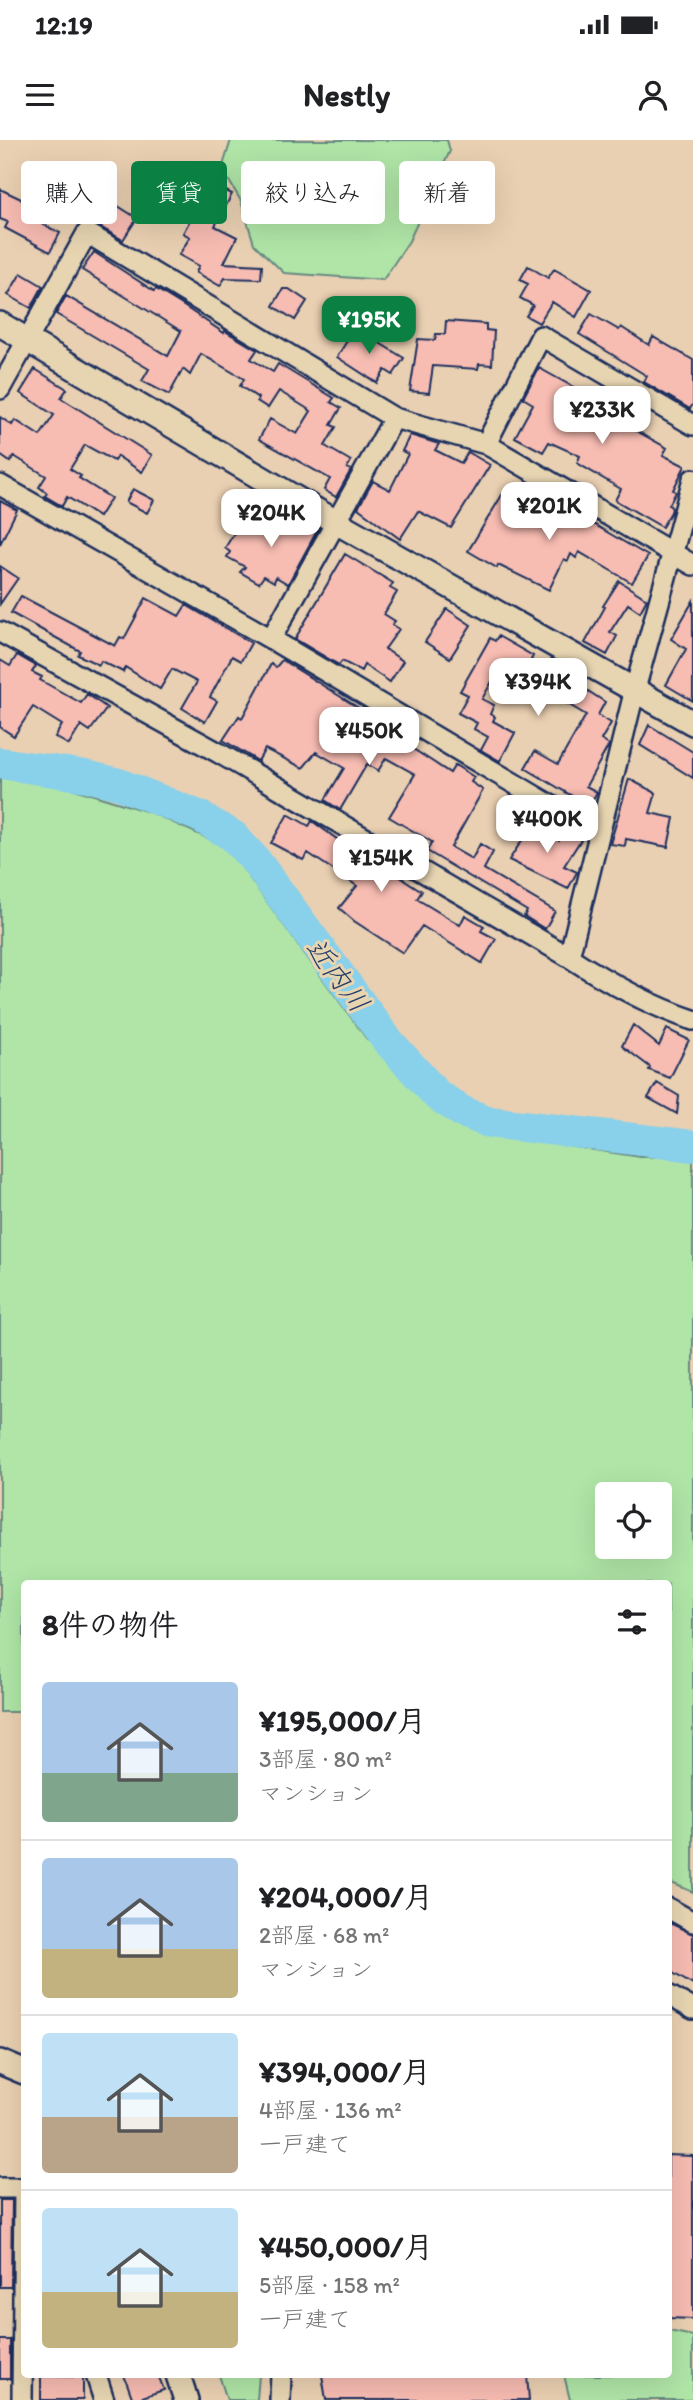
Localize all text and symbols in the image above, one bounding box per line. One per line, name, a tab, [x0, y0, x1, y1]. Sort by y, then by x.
text: 12:19	[35, 9, 93, 41]
icon: menu	[21, 76, 59, 114]
text: Nestly	[303, 76, 390, 114]
icon: person	[634, 76, 672, 114]
chip: 購入	[21, 161, 117, 224]
chip: 賃貸	[131, 161, 227, 224]
chip: 絞り込み	[241, 161, 385, 224]
chip: 新着	[399, 161, 495, 224]
pin: ¥195K	[320, 296, 418, 356]
text: ¥195K	[338, 305, 400, 333]
pin: ¥233K	[553, 386, 651, 446]
text: ¥233K	[570, 395, 634, 423]
pin: ¥201K	[500, 482, 598, 542]
pin: ¥204K	[222, 490, 320, 549]
text: ¥201K	[517, 491, 581, 519]
text: ¥204K	[237, 498, 305, 526]
pin: ¥394K	[489, 658, 587, 718]
text: ¥394K	[505, 667, 571, 695]
pin: ¥450K	[320, 708, 418, 767]
text: ¥450K	[335, 716, 403, 744]
pin: ¥400K	[498, 796, 596, 855]
text: ¥400K	[512, 804, 582, 832]
pin: ¥154K	[332, 834, 430, 894]
text: ¥154K	[349, 843, 413, 871]
water label: 近内川	[299, 931, 377, 1019]
map controls	[595, 1482, 672, 1559]
button: locate	[595, 1482, 672, 1559]
icon: filters	[613, 1603, 651, 1641]
text: 8件の物件	[42, 1606, 178, 1643]
text: ¥195,000/月	[259, 1702, 426, 1739]
icon: home	[98, 1710, 182, 1794]
text: 3部屋 · 80 m²	[259, 1745, 392, 1773]
text: マンション	[259, 1779, 373, 1807]
text: ¥204,000/月	[259, 1878, 433, 1915]
icon: home	[98, 1886, 182, 1970]
text: 2部屋 · 68 m²	[259, 1921, 389, 1949]
text: マンション	[259, 1955, 373, 1983]
text: ¥394,000/月	[259, 2053, 431, 2090]
icon: home	[98, 2061, 182, 2145]
text: 4部屋 · 136 m²	[259, 2096, 402, 2124]
text: 一戸建て	[259, 2130, 351, 2158]
text: ¥450,000/月	[259, 2228, 433, 2265]
icon: home	[98, 2236, 182, 2320]
text: 5部屋 · 158 m²	[259, 2271, 400, 2299]
text: 一戸建て	[259, 2305, 351, 2333]

